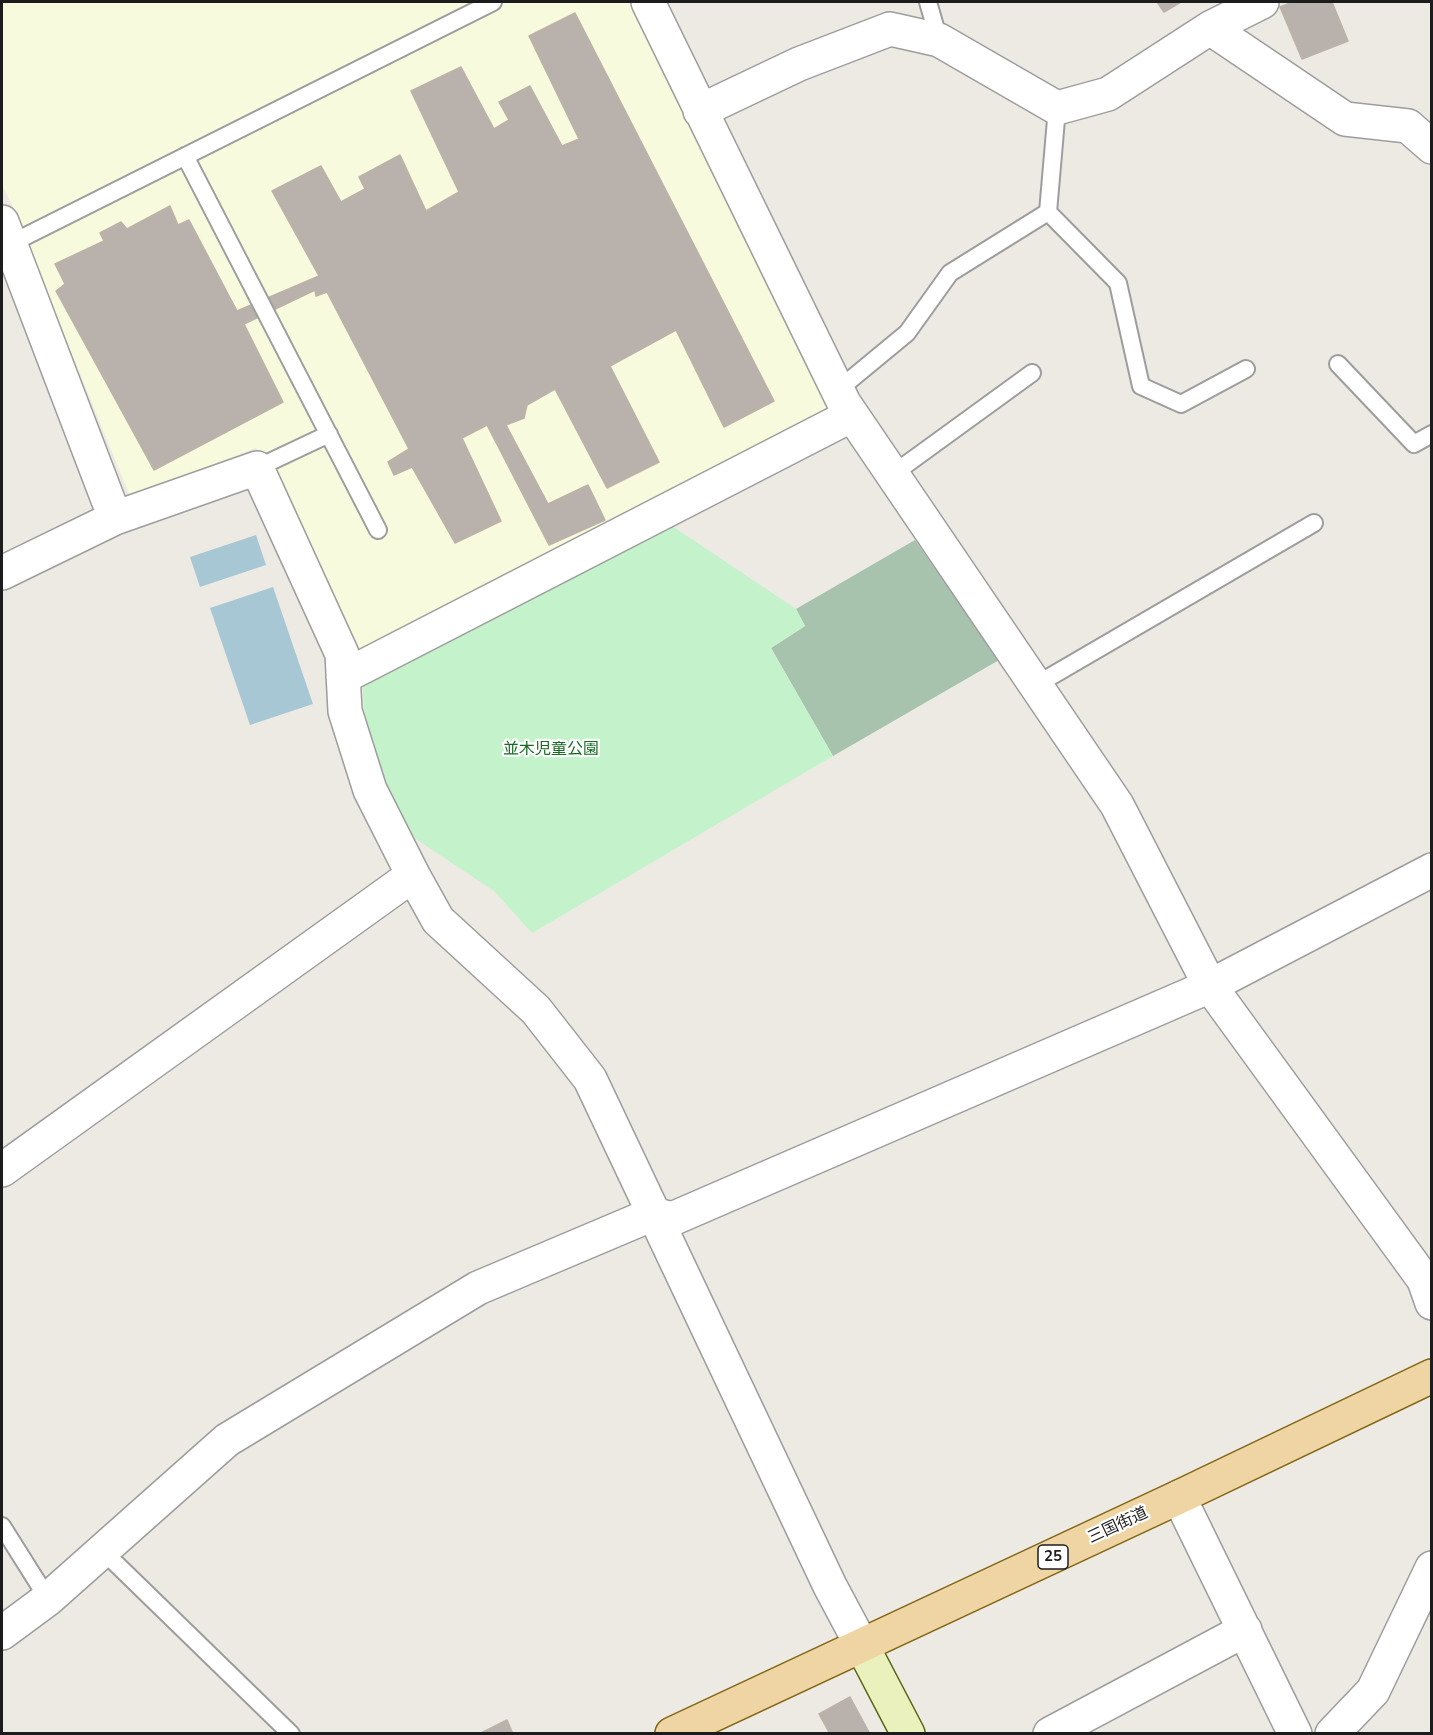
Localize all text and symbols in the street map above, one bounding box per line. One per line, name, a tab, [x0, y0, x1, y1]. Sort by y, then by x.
park label: 並木児童公園	[503, 740, 599, 760]
street label: 三国街道	[1085, 1504, 1151, 1548]
road number: 25	[1038, 1545, 1068, 1569]

